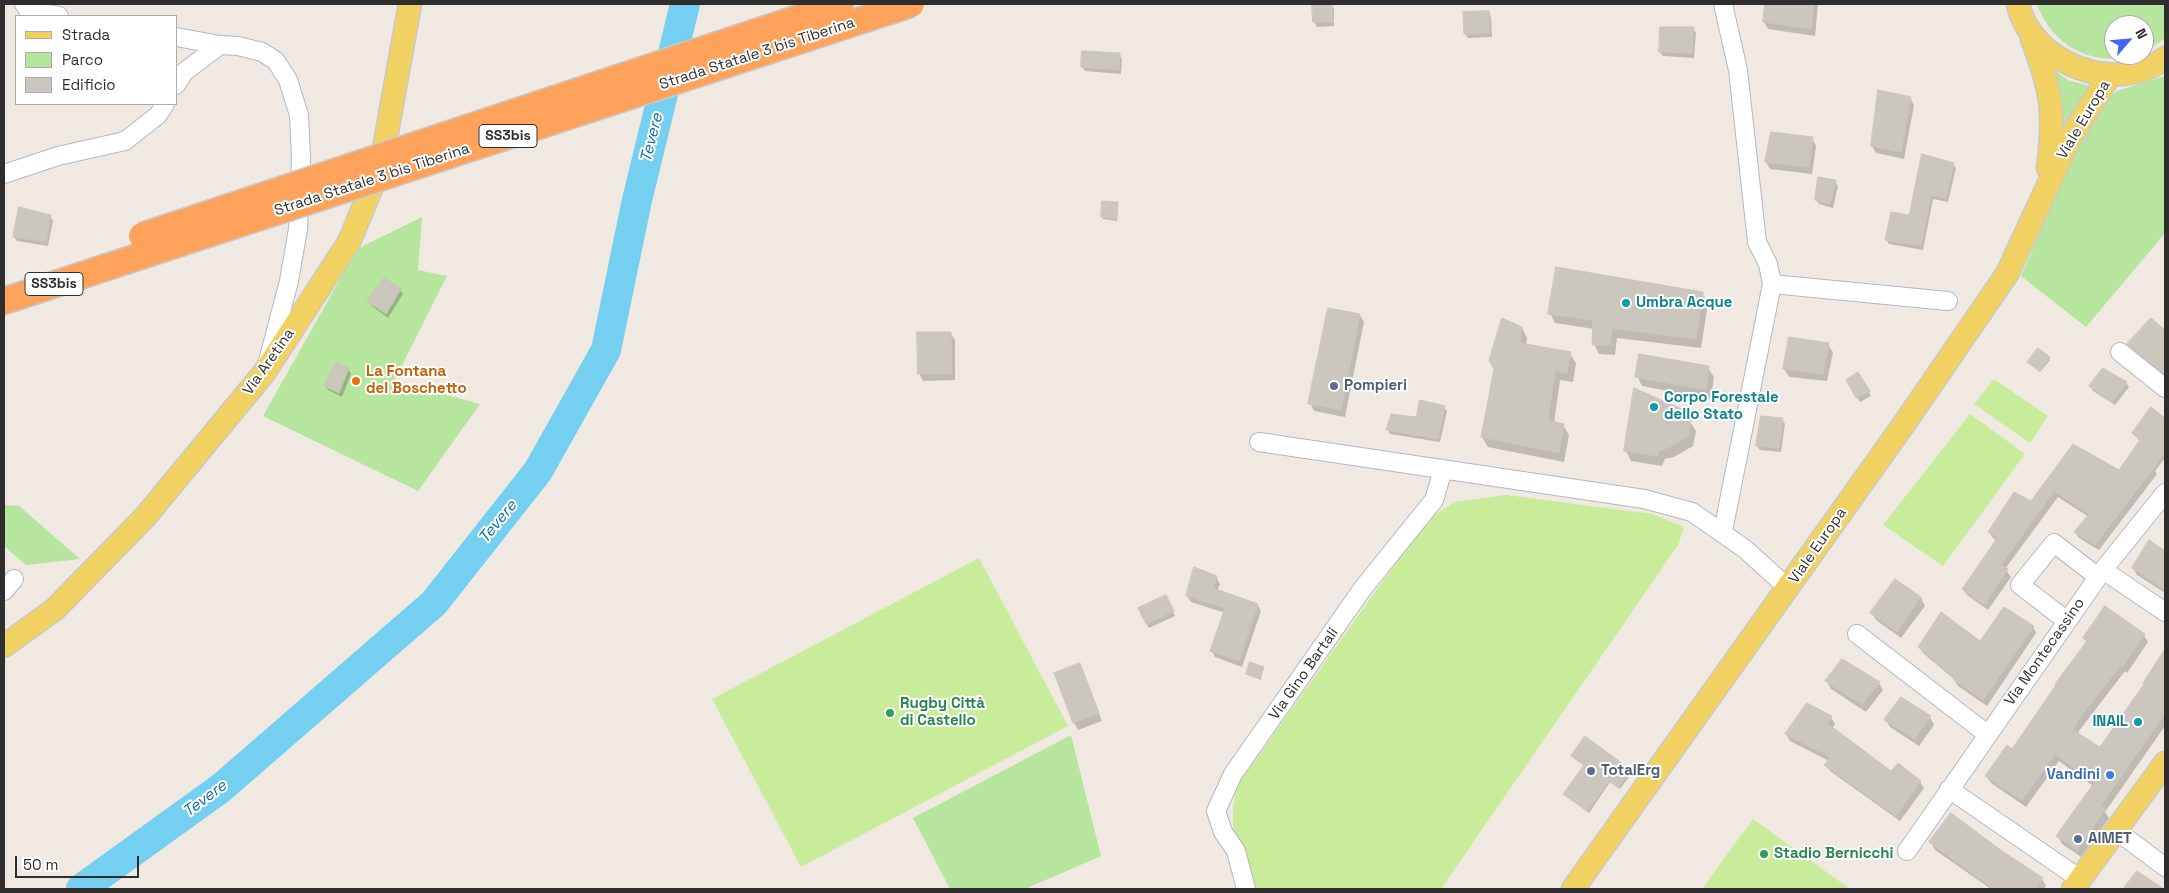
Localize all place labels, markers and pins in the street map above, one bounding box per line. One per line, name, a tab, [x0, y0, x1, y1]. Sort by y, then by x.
place label: Umbra Acque	[1636, 294, 1732, 312]
marker: Umbra Acque	[1620, 297, 1632, 309]
place label: La Fontana del Boschetto	[366, 363, 467, 398]
marker: La Fontana del Boschetto	[350, 375, 362, 387]
place label: Pompieri	[1344, 377, 1407, 395]
marker: Pompieri	[1328, 380, 1340, 392]
place label: Corpo Forestale dello Stato	[1664, 389, 1779, 424]
marker: Corpo Forestale dello Stato	[1648, 401, 1660, 413]
place label: Rugby Città di Castello	[900, 695, 985, 730]
marker: Rugby Città di Castello	[884, 707, 896, 719]
place label: INAIL	[2092, 713, 2128, 731]
marker: INAIL	[2132, 716, 2144, 728]
place label: TotalErg	[1601, 762, 1660, 780]
marker: TotalErg	[1585, 765, 1597, 777]
place label: Vandini	[2046, 766, 2100, 784]
marker: Vandini	[2104, 769, 2116, 781]
place label: AIMET	[2088, 830, 2132, 848]
marker: AIMET	[2072, 833, 2084, 845]
place label: Stadio Bernicchi	[1774, 845, 1894, 863]
marker: Stadio Bernicchi	[1758, 848, 1770, 860]

